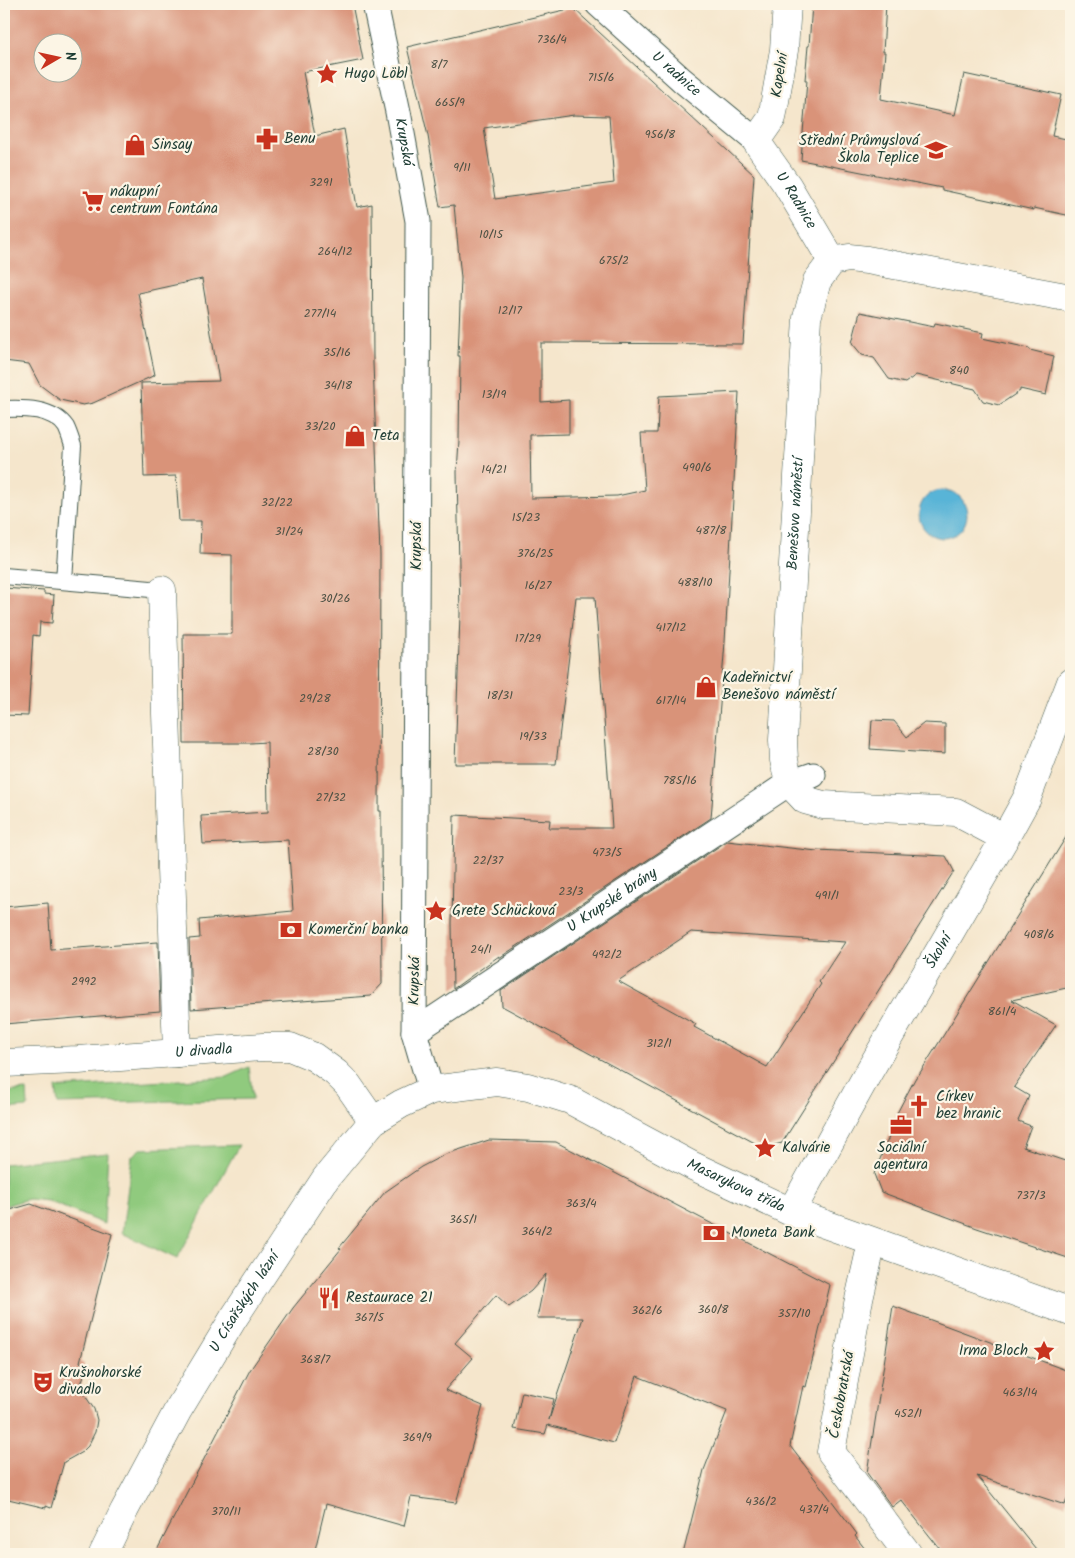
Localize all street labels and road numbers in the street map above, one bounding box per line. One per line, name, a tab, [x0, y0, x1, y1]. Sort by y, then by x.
street label: U radnice	[646, 46, 706, 103]
street label: Kapelní	[765, 48, 796, 99]
street label: Krupská	[387, 116, 420, 170]
street label: U Radnice	[769, 167, 823, 234]
street label: Benešovo náměstí	[781, 454, 811, 571]
street label: Krupská	[405, 520, 429, 570]
street label: U Krupské brány	[562, 861, 663, 939]
street label: Školní	[919, 927, 960, 973]
street label: Krupská	[403, 955, 427, 1006]
street label: U divadla	[174, 1037, 233, 1065]
street label: Masarykova třída	[682, 1153, 789, 1220]
street label: U Císařských lázní	[203, 1245, 287, 1357]
street label: Českobratrská	[822, 1347, 862, 1441]

